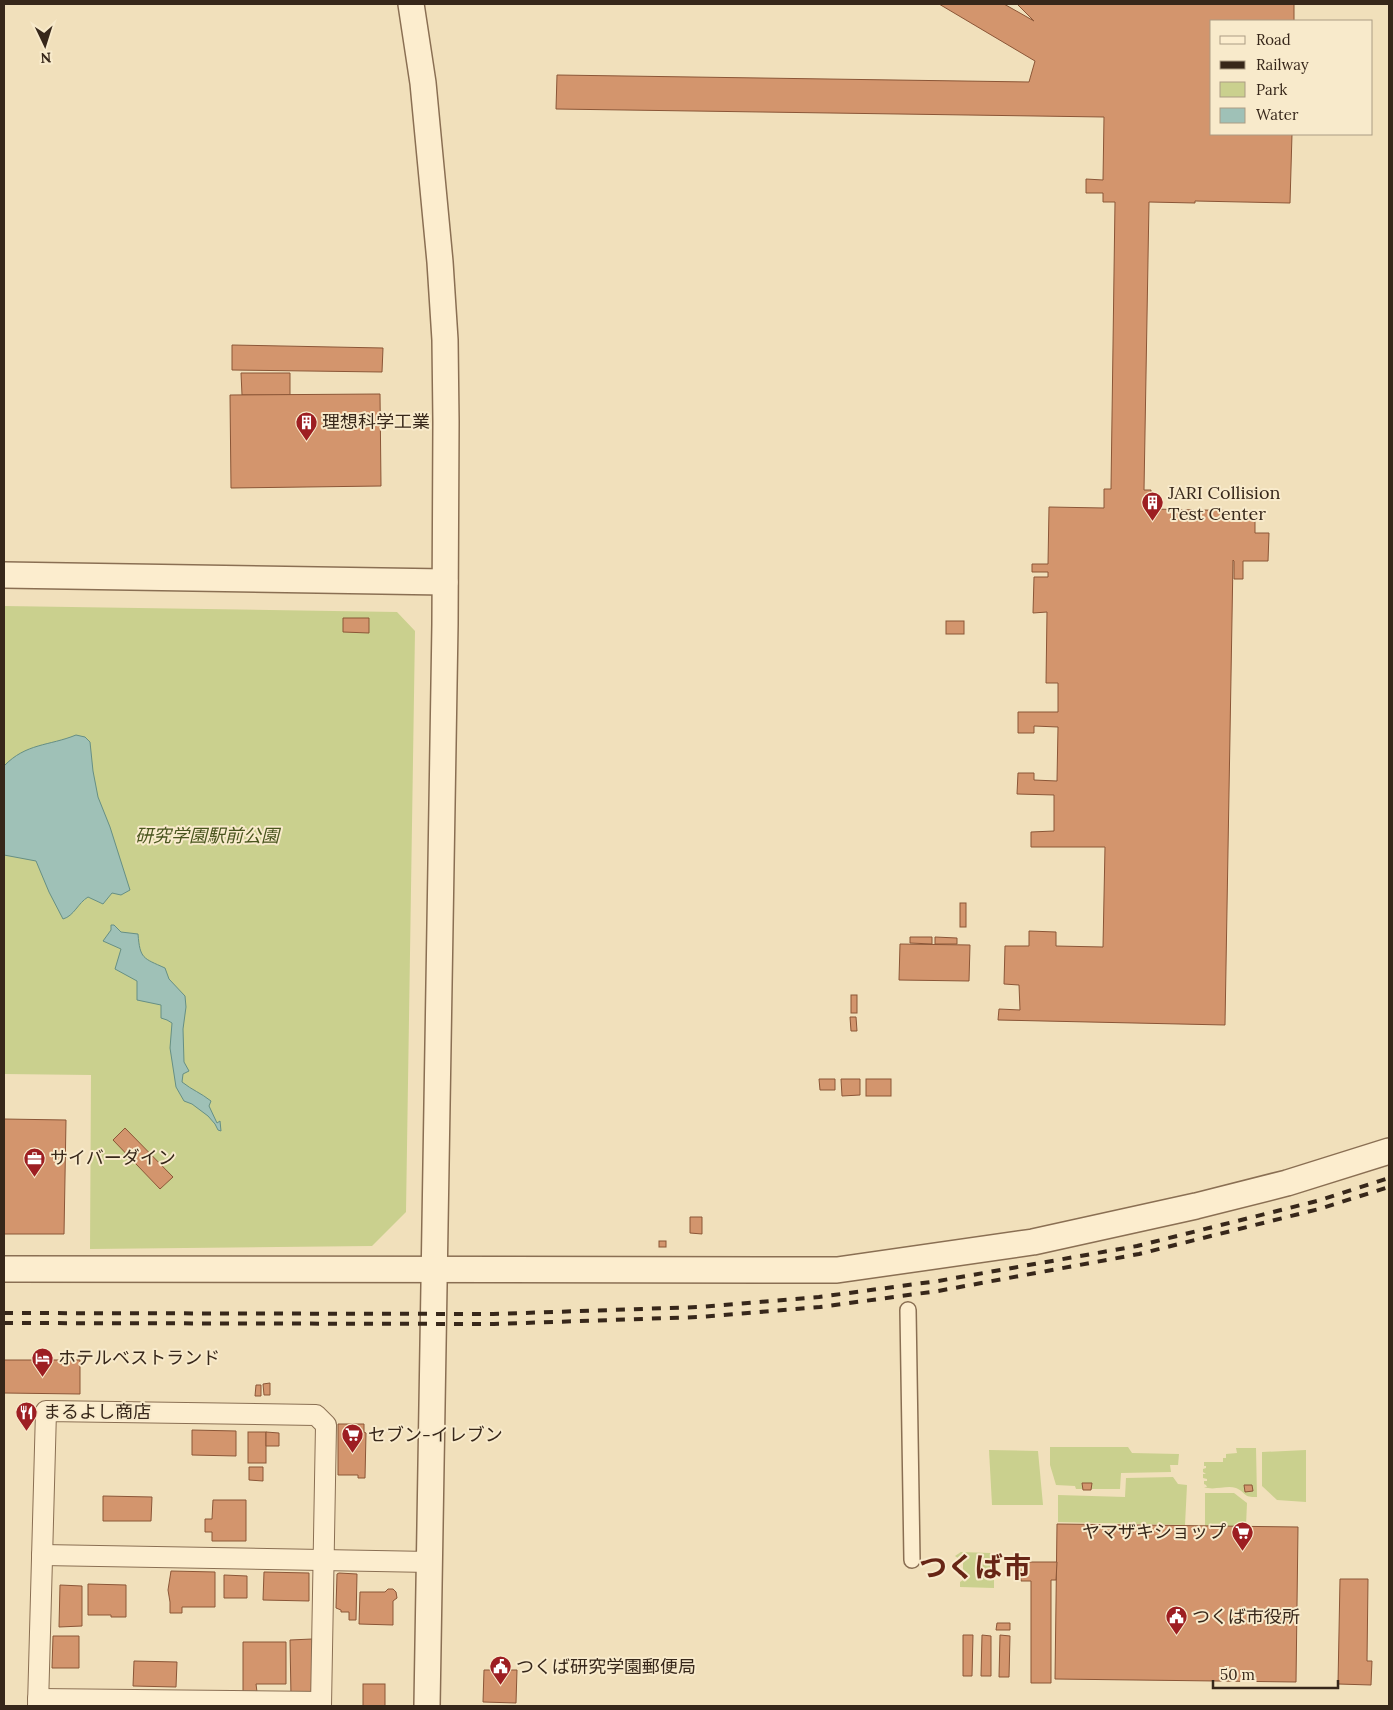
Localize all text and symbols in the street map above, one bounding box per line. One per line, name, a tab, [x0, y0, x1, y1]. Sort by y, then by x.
north arrow	[20, 20, 70, 70]
legend	[1210, 20, 1373, 135]
text: Road	[1256, 30, 1291, 49]
text: N	[40, 49, 52, 67]
text: Railway	[1256, 55, 1309, 74]
text: Park	[1256, 80, 1287, 99]
text: Water	[1256, 105, 1299, 124]
building icon: 理想科学工業	[294, 410, 318, 441]
place label: 理想科学工業	[322, 410, 430, 433]
place label: JARI Collision Test Center	[1167, 481, 1280, 525]
building icon: JARI Collision Test Center	[1140, 491, 1164, 522]
park label: 研究学園駅前公園	[135, 824, 282, 847]
office icon: サイバーダイン	[22, 1146, 46, 1177]
place label: サイバーダイン	[50, 1146, 176, 1169]
hotel icon: ホテルベストランド	[30, 1346, 54, 1377]
place label: ホテルベストランド	[58, 1346, 220, 1369]
restaurant icon: まるよし商店	[15, 1400, 39, 1431]
place label: まるよし商店	[43, 1400, 151, 1423]
supermarket icon: セブン-イレブン	[340, 1423, 364, 1454]
place label: セブン-イレブン	[368, 1423, 503, 1446]
place label: ヤマザキショップ	[1082, 1520, 1226, 1543]
supermarket icon: ヤマザキショップ	[1230, 1520, 1254, 1551]
district label: つくば市	[919, 1549, 1031, 1585]
public building icon: つくば市役所	[1164, 1605, 1188, 1636]
place label: つくば市役所	[1192, 1605, 1300, 1628]
public building icon: つくば研究学園郵便局	[488, 1655, 512, 1686]
place label: つくば研究学園郵便局	[516, 1655, 696, 1678]
scale bar	[1213, 1658, 1338, 1690]
text: 50 m	[1220, 1665, 1255, 1684]

